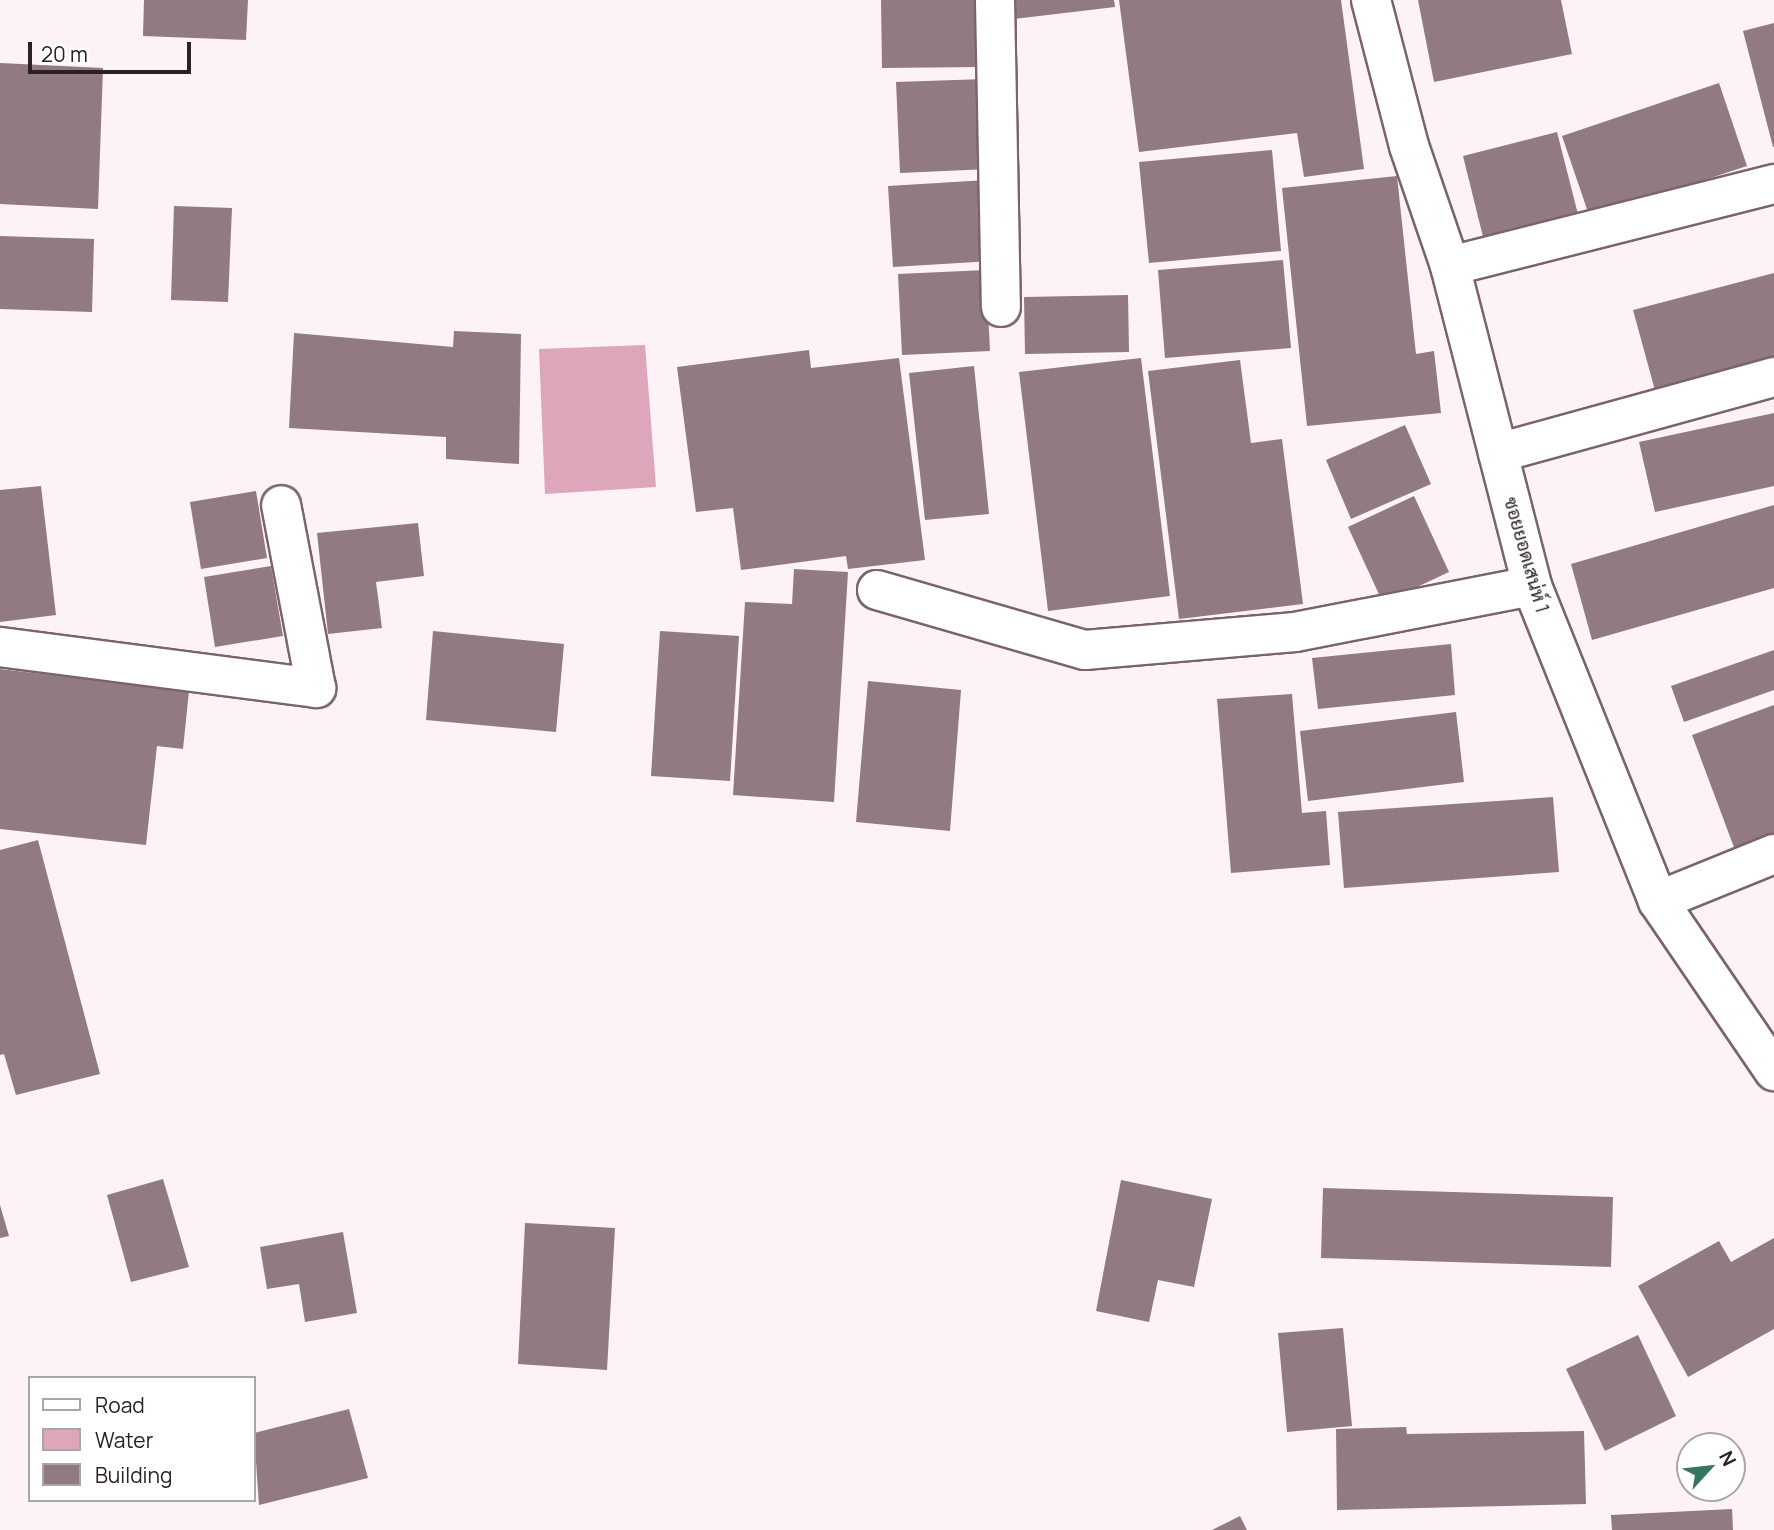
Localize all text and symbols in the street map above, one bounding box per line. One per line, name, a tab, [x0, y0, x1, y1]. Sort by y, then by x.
scale bar	[32, 28, 194, 72]
text: 20 m	[41, 40, 88, 68]
street label: ซอยยอดเสน่ห์ 1	[1499, 495, 1553, 615]
legend	[28, 1376, 256, 1502]
text: Road	[95, 1391, 145, 1419]
text: Water	[95, 1426, 153, 1454]
north arrow	[1676, 1432, 1746, 1502]
text: N	[1713, 1446, 1743, 1470]
text: Building	[95, 1461, 172, 1489]

